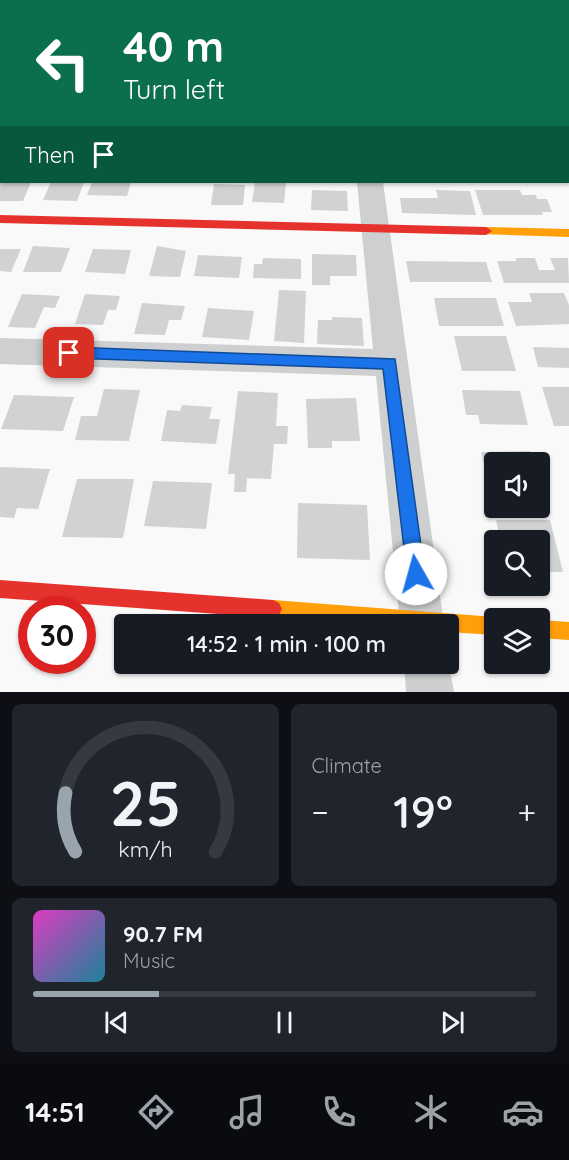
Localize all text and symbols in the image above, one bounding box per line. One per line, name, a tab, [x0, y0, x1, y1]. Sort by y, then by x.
text: 40 m	[123, 20, 224, 73]
icon: left	[24, 24, 102, 102]
text: Turn left	[123, 72, 225, 106]
icon: arrive	[87, 138, 120, 171]
text: Then	[24, 141, 75, 169]
pin	[43, 327, 94, 378]
icon: arrive	[52, 336, 85, 369]
map controls	[484, 452, 550, 674]
button: sound	[484, 452, 550, 518]
button: search	[484, 530, 550, 596]
position arrow	[384, 542, 448, 606]
speed limit sign: 30	[18, 596, 96, 674]
button: layers	[484, 608, 550, 674]
text: 14:52 · 1 min · 100 m	[187, 630, 386, 658]
text: Climate	[312, 753, 382, 778]
text: 25	[110, 764, 181, 842]
text: 19°	[393, 783, 453, 839]
text: −	[312, 791, 329, 832]
text: +	[517, 791, 536, 832]
text: km/h	[118, 836, 172, 862]
text: 90.7 FM	[123, 920, 203, 948]
text: Music	[123, 948, 175, 973]
icon: previous	[100, 1006, 133, 1039]
icon: pause	[268, 1006, 301, 1039]
icon: next	[436, 1006, 469, 1039]
icon: directions	[135, 1091, 177, 1133]
icon: music	[226, 1091, 268, 1133]
icon: phone	[318, 1091, 360, 1133]
icon: climate	[410, 1091, 452, 1133]
icon: car	[502, 1091, 544, 1133]
text: 14:51	[25, 1095, 85, 1129]

